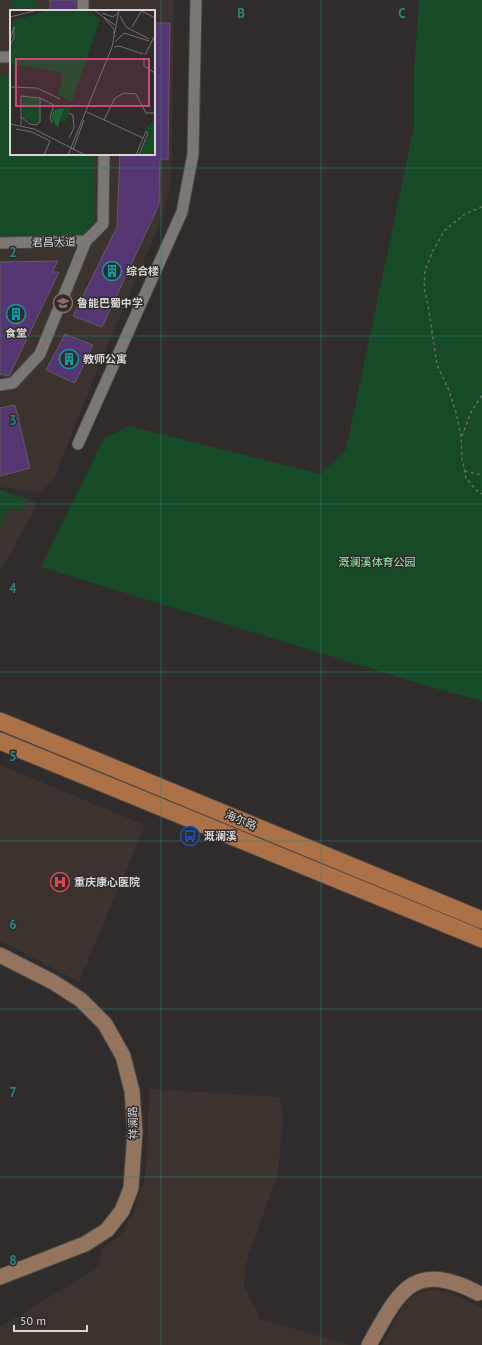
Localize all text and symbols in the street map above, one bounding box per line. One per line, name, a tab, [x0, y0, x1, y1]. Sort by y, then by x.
text: B	[237, 5, 245, 22]
text: C	[398, 5, 406, 22]
inset map	[10, 10, 155, 155]
street label: 君昌大道	[32, 235, 76, 249]
text: 2	[9, 244, 17, 261]
building icon: 综合楼	[101, 260, 123, 282]
place label: 综合楼	[126, 264, 159, 278]
school or university icon: 鲁能巴蜀中学	[52, 292, 74, 314]
place label: 鲁能巴蜀中学	[77, 296, 143, 310]
building icon: 食堂	[5, 303, 27, 325]
place label: 食堂	[5, 326, 27, 340]
building icon: 教师公寓	[58, 348, 80, 370]
place label: 教师公寓	[83, 352, 127, 366]
text: 3	[9, 412, 17, 429]
park label: 溉澜溪体育公园	[339, 555, 416, 569]
text: 4	[9, 580, 17, 597]
text: 5	[9, 748, 17, 765]
street label: 海尔路	[223, 807, 259, 833]
bus stop icon: 溉澜溪	[179, 825, 201, 847]
place label: 溉澜溪	[204, 829, 237, 843]
hospital icon: 重庆康心医院	[49, 871, 71, 893]
place label: 重庆康心医院	[74, 875, 140, 889]
text: 6	[9, 916, 17, 933]
text: 7	[9, 1084, 17, 1101]
street label: 祥澜路	[125, 1106, 141, 1140]
text: 8	[9, 1252, 17, 1269]
scale bar	[14, 1307, 87, 1333]
text: 50 m	[20, 1313, 46, 1328]

